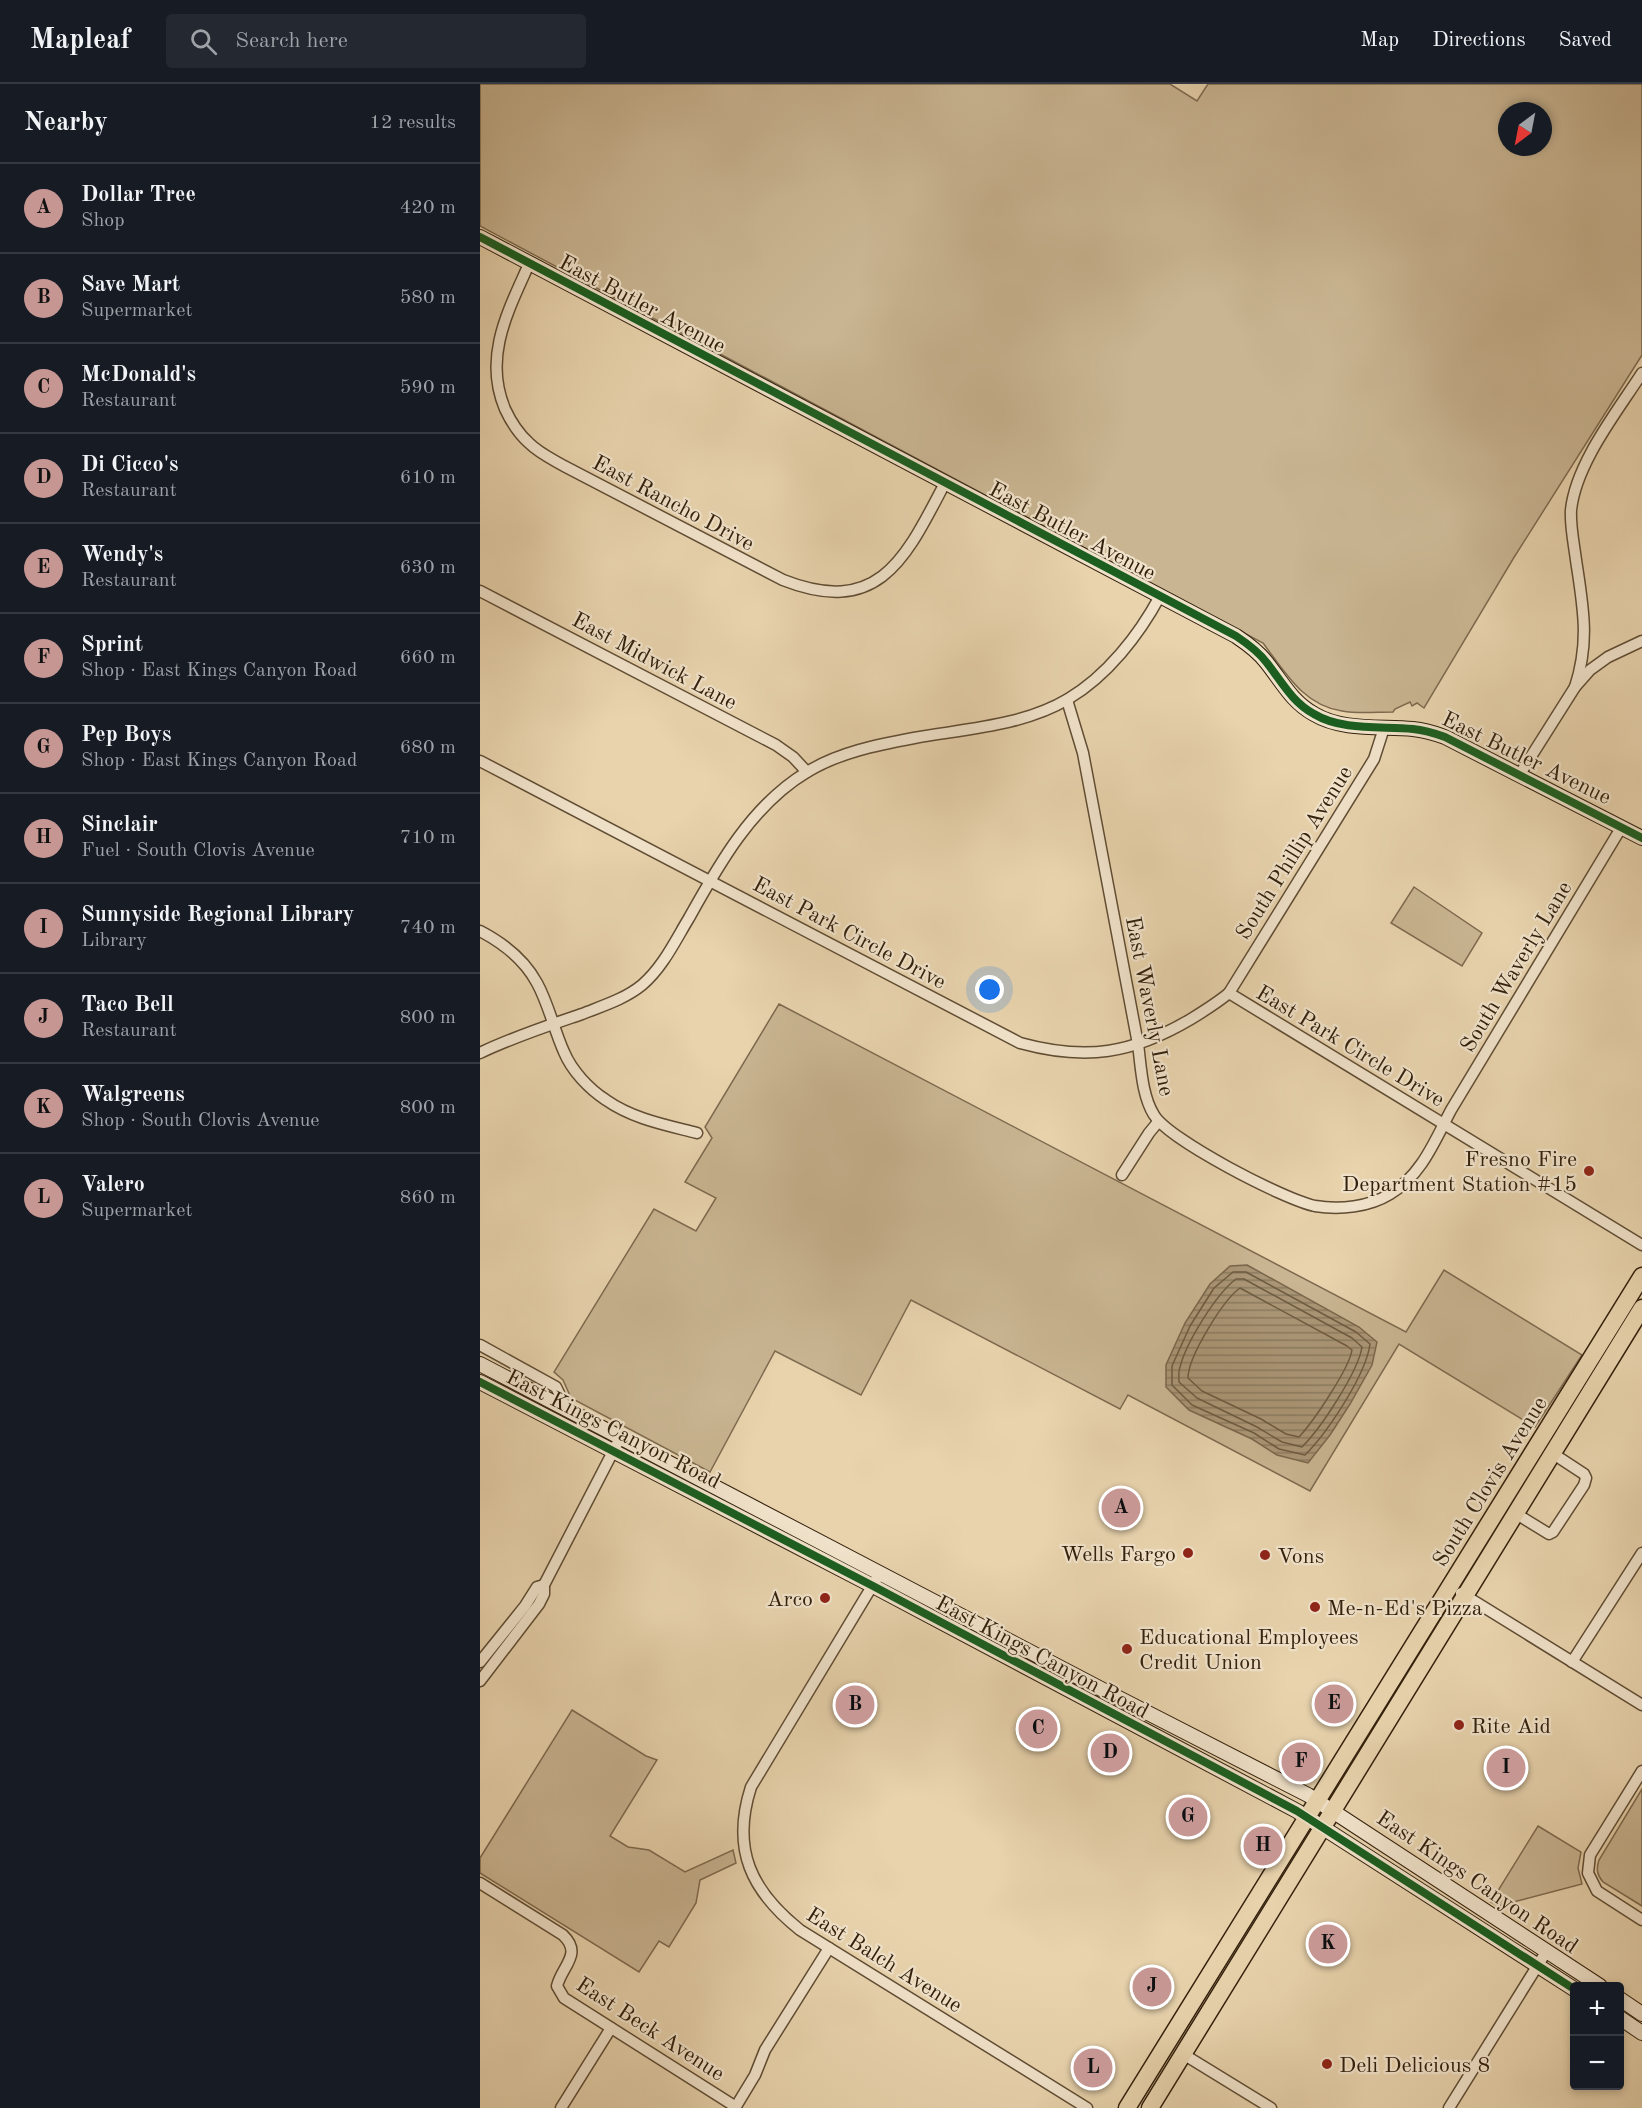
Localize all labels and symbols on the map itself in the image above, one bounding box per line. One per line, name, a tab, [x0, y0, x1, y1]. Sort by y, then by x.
north arrow	[1498, 102, 1552, 156]
street label: East Butler Avenue	[555, 252, 729, 358]
street label: East Rancho Drive	[589, 452, 757, 556]
street label: East Butler Avenue	[985, 479, 1159, 585]
street label: East Midwick Lane	[568, 609, 740, 714]
street label: East Butler Avenue	[1438, 708, 1614, 809]
street label: South Phillip Avenue	[1232, 762, 1357, 944]
street label: East Park Circle Drive	[749, 874, 949, 994]
street label: South Waverly Lane	[1457, 878, 1576, 1056]
street label: East Waverly Lane	[1121, 915, 1177, 1098]
your location	[975, 975, 1004, 1004]
street label: East Park Circle Drive	[1252, 982, 1448, 1112]
place label: Fresno Fire Department Station #15	[1342, 1149, 1577, 1196]
marker: Fresno Fire Department Station #15	[1582, 1164, 1596, 1178]
street label: East Kings Canyon Road	[502, 1366, 724, 1494]
street label: South Clovis Avenue	[1429, 1393, 1552, 1571]
pin: A	[1102, 1486, 1140, 1530]
place label: Wells Fargo	[1061, 1544, 1176, 1566]
marker: Wells Fargo	[1181, 1546, 1195, 1560]
place label: Vons	[1277, 1546, 1324, 1568]
marker: Vons	[1258, 1548, 1272, 1562]
place label: Arco	[767, 1589, 813, 1611]
marker: Arco	[818, 1591, 832, 1605]
street label: East Kings Canyon Road	[932, 1592, 1152, 1723]
place label: Me-n-Ed's Pizza	[1327, 1598, 1483, 1620]
marker: Me-n-Ed's Pizza	[1308, 1600, 1322, 1614]
place label: Educational Employees Credit Union	[1139, 1627, 1359, 1674]
marker: Educational Employees Credit Union	[1120, 1642, 1134, 1656]
pin: B	[836, 1682, 874, 1728]
pin: E	[1314, 1682, 1354, 1726]
pin: C	[1018, 1706, 1058, 1752]
place label: Rite Aid	[1471, 1716, 1551, 1738]
marker: Rite Aid	[1452, 1718, 1466, 1732]
pin: D	[1090, 1730, 1130, 1776]
pin: F	[1282, 1740, 1320, 1784]
pin: I	[1486, 1746, 1526, 1790]
pin: G	[1168, 1794, 1208, 1840]
street label: East Kings Canyon Road	[1372, 1807, 1582, 1958]
pin: H	[1244, 1824, 1282, 1868]
street label: East Balch Avenue	[802, 1904, 966, 2017]
pin: K	[1308, 1922, 1348, 1966]
pin: J	[1132, 1964, 1172, 2010]
street label: East Beck Avenue	[572, 1974, 728, 2086]
pin: L	[1074, 2046, 1112, 2090]
place label: Deli Delicious 8	[1339, 2055, 1490, 2077]
marker: Deli Delicious 8	[1320, 2057, 1334, 2071]

